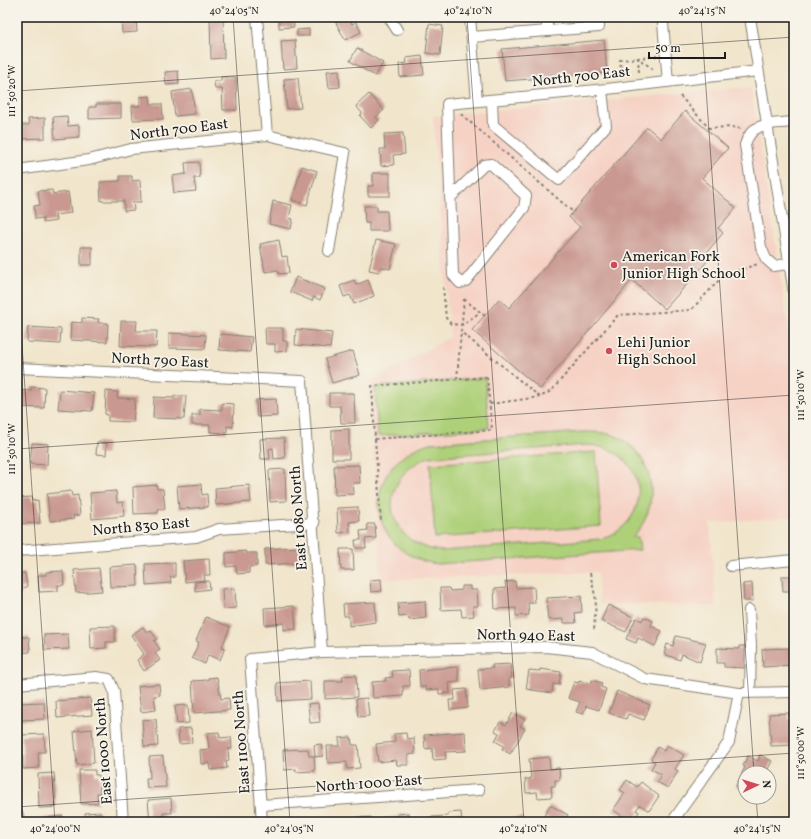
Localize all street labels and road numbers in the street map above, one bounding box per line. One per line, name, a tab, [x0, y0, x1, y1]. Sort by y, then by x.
street label: North 700 East	[531, 62, 631, 93]
street label: North 700 East	[129, 114, 229, 147]
street label: North 790 East	[110, 348, 209, 375]
street label: East 1080 North	[285, 465, 314, 571]
street label: North 830 East	[91, 513, 191, 542]
street label: North 940 East	[476, 625, 576, 648]
street label: East 1100 North	[228, 689, 257, 794]
street label: East 1000 North	[90, 697, 119, 805]
street label: North 1000 East	[315, 770, 423, 799]

